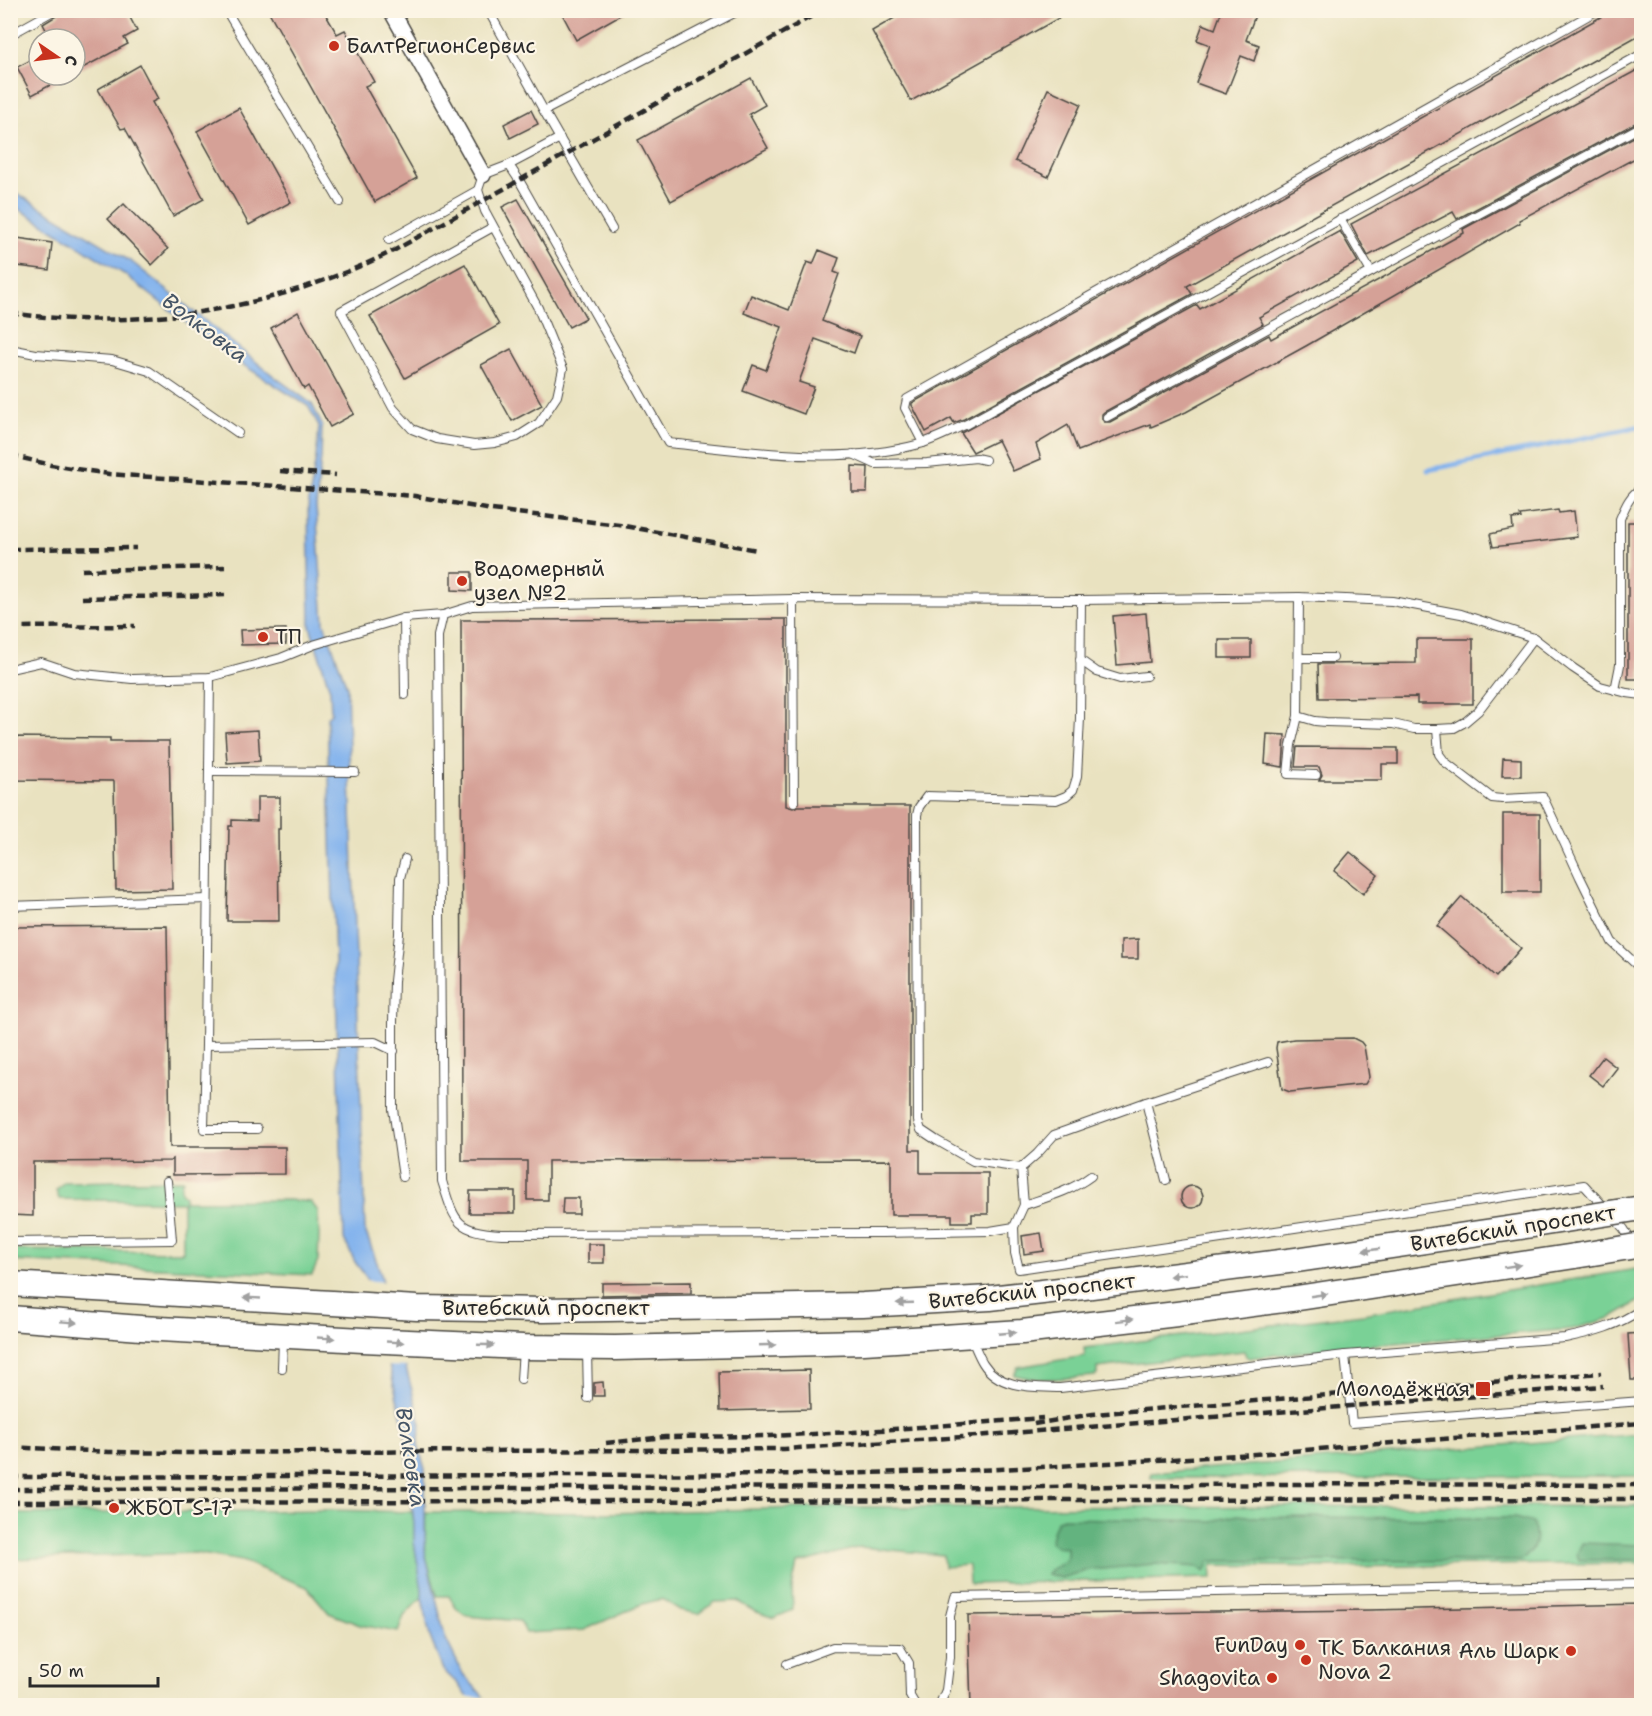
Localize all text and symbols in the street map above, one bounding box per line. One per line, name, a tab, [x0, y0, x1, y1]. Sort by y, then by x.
north arrow	[27, 27, 87, 87]
place label: БалтРегионСервис	[346, 32, 536, 60]
marker: БалтРегионСервис	[327, 39, 341, 53]
text: С	[60, 53, 82, 68]
water label: Волковка	[156, 286, 254, 370]
place label: Водомерный узел №2	[474, 555, 605, 607]
marker: Водомерный узел №2	[455, 574, 469, 588]
place label: ТП	[275, 623, 302, 651]
marker: ТП	[256, 630, 270, 644]
street label: Витебский проспект	[1408, 1198, 1618, 1258]
one-way arrow	[1362, 1245, 1381, 1254]
one-way arrow	[1502, 1261, 1521, 1270]
street label: Витебский проспект	[927, 1266, 1137, 1316]
one-way arrow	[1168, 1271, 1187, 1280]
one-way arrow	[1309, 1290, 1328, 1299]
one-way arrow	[242, 1293, 261, 1303]
street label: Витебский проспект	[442, 1294, 650, 1322]
one-way arrow	[896, 1299, 915, 1308]
one-way arrow	[1116, 1315, 1135, 1325]
one-way arrow	[59, 1317, 78, 1327]
one-way arrow	[997, 1328, 1016, 1338]
one-way arrow	[317, 1333, 336, 1343]
one-way arrow	[386, 1337, 405, 1346]
one-way arrow	[757, 1340, 776, 1350]
one-way arrow	[477, 1341, 496, 1350]
place label: Молодёжная	[1336, 1375, 1470, 1403]
marker: Молодёжная	[1474, 1380, 1492, 1398]
water label: Волковка	[389, 1405, 433, 1509]
place label: ЖБОТ S-17	[126, 1494, 233, 1522]
marker: ЖБОТ S-17	[107, 1501, 121, 1515]
place label: FunDay	[1214, 1631, 1288, 1659]
place label: ТК Балкания Nova 2	[1318, 1634, 1451, 1686]
place label: Аль Шарк	[1459, 1637, 1559, 1665]
marker: FunDay	[1293, 1638, 1307, 1652]
marker: Аль Шарк	[1564, 1644, 1578, 1658]
scale bar	[30, 1650, 158, 1688]
marker: ТК Балкания Nova 2	[1299, 1653, 1313, 1667]
text: 50 m	[39, 1659, 84, 1683]
place label: Shagovita	[1159, 1664, 1260, 1692]
marker: Shagovita	[1265, 1671, 1279, 1685]

